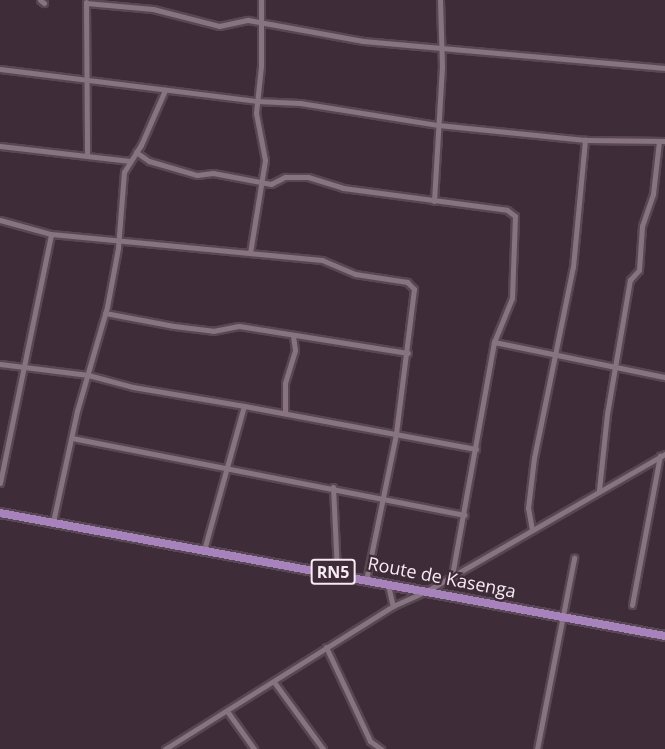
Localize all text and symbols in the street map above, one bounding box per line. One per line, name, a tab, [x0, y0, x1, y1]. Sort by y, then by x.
street label: Route de Kasenga	[366, 552, 518, 602]
road number: RN5	[310, 559, 356, 585]

